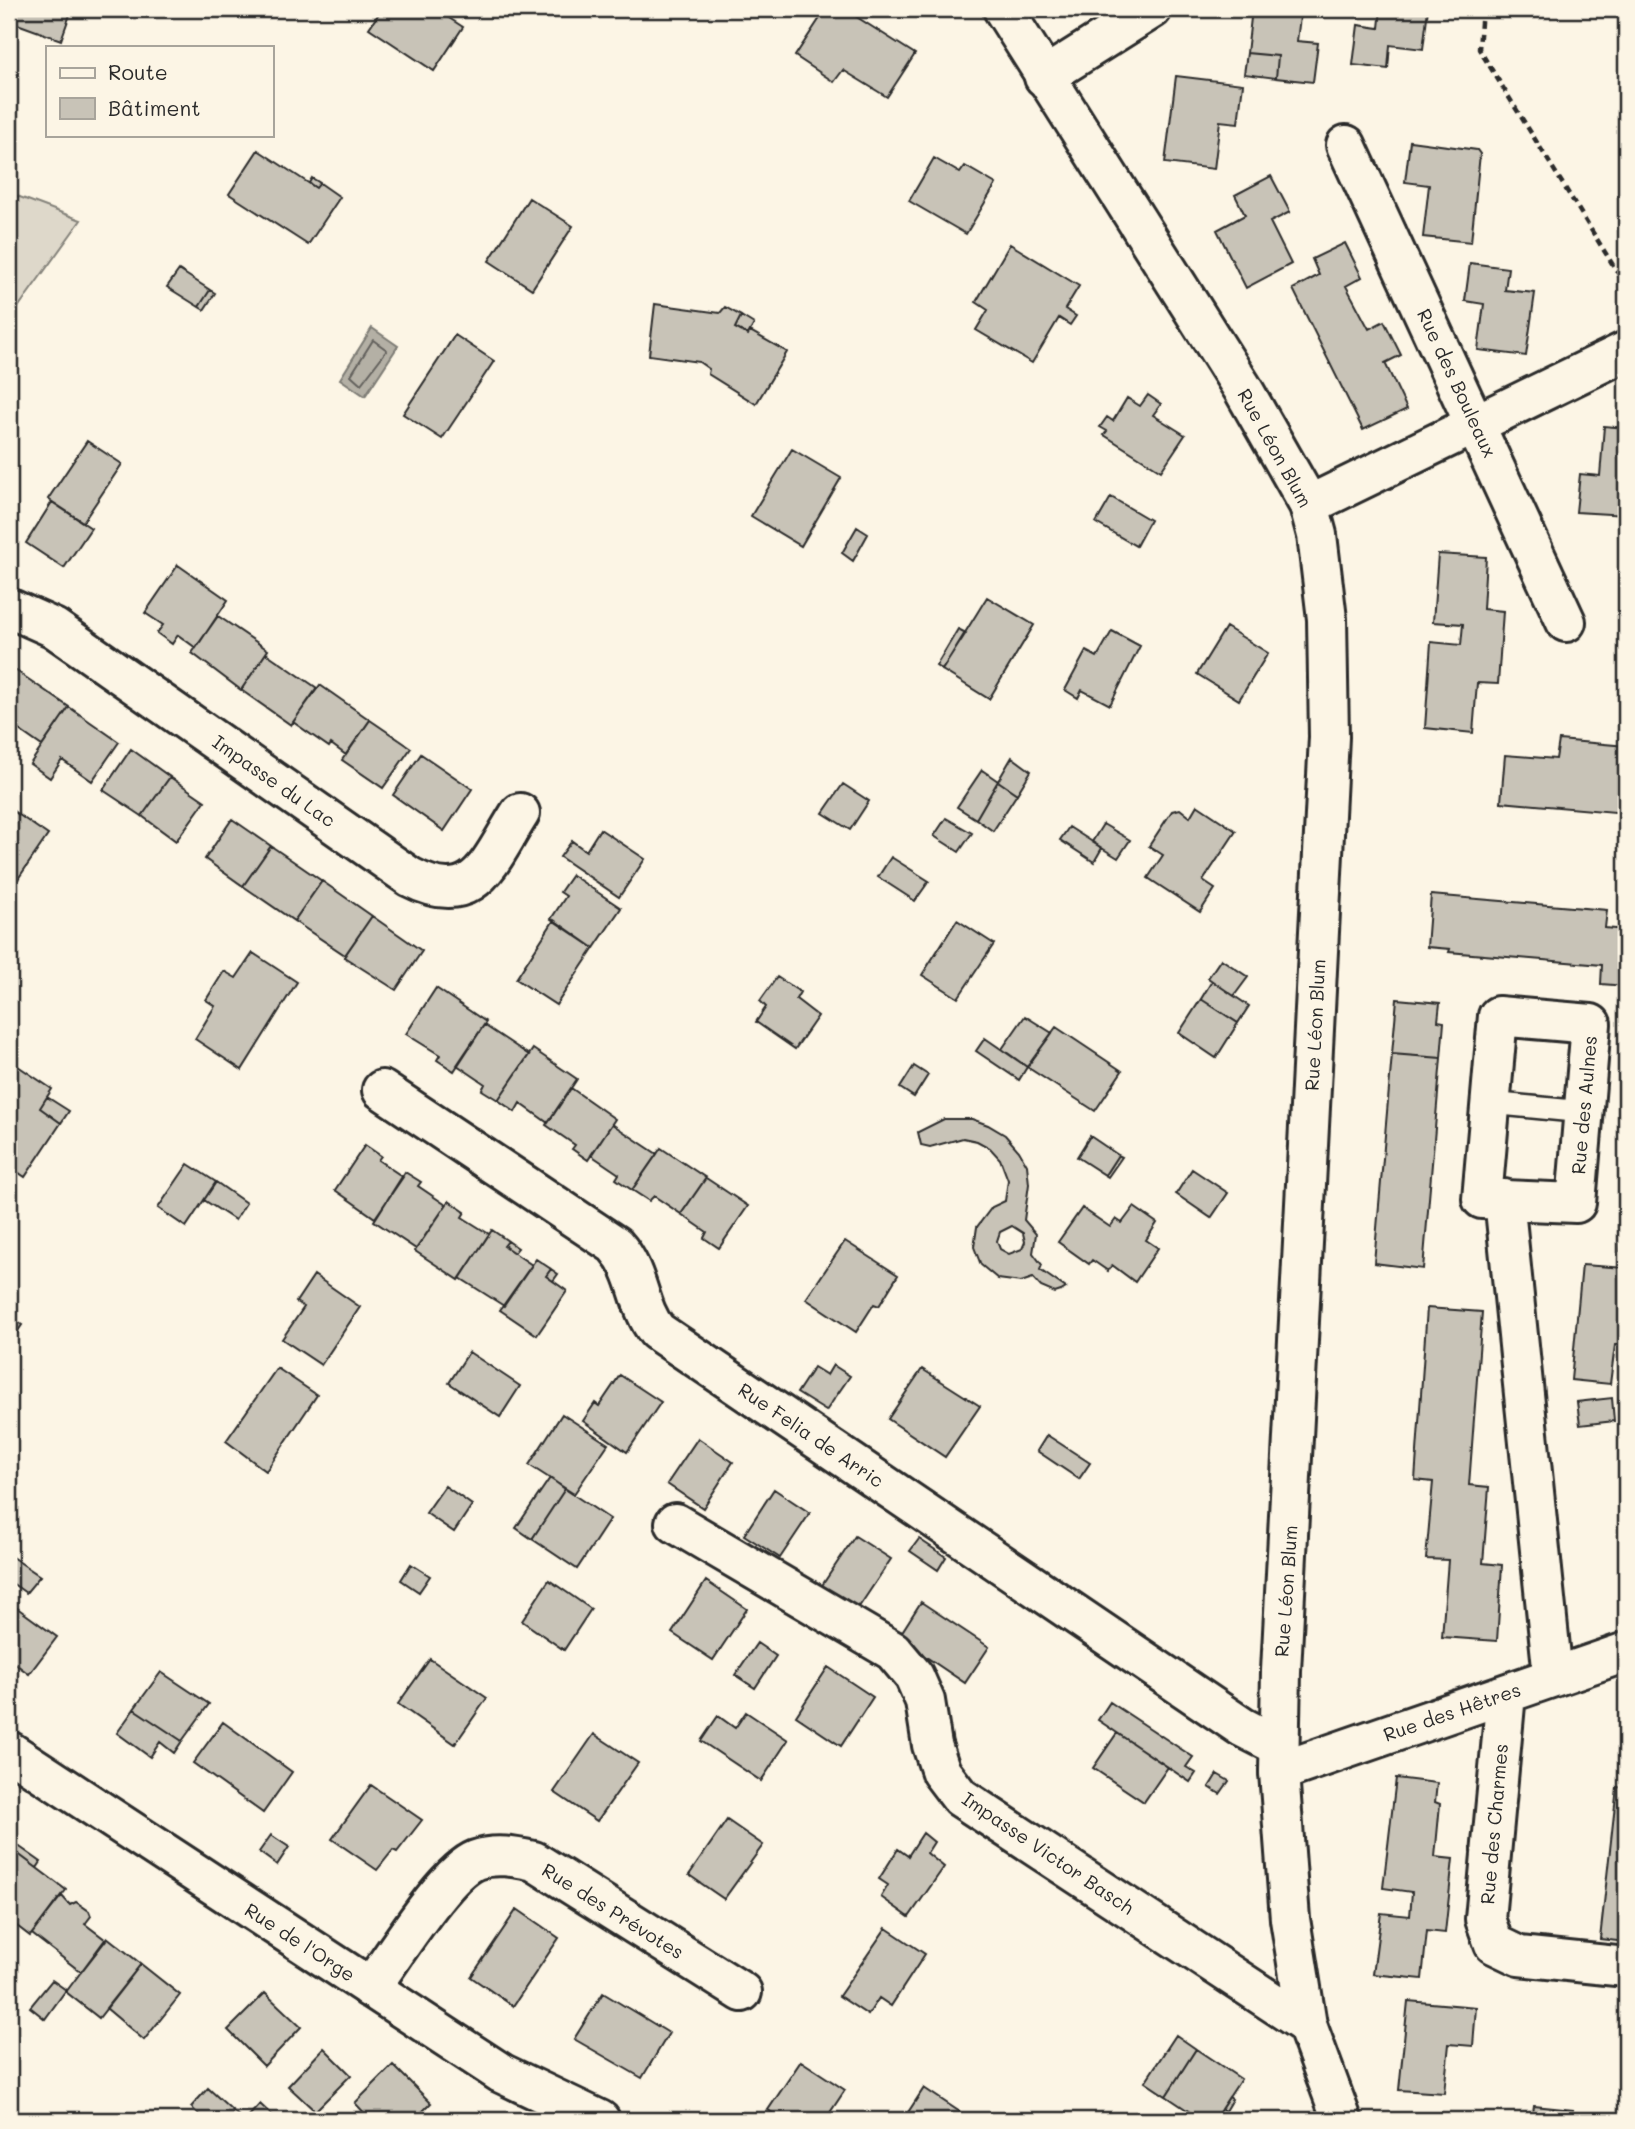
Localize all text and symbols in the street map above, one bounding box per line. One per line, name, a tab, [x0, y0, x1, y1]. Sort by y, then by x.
legend	[46, 46, 273, 136]
text: Route	[108, 58, 168, 85]
text: Bâtiment	[108, 94, 200, 121]
street label: Rue des Bouleaux	[1412, 304, 1503, 461]
street label: Rue Léon Blum	[1232, 384, 1318, 512]
street label: Impasse du Lac	[208, 729, 341, 832]
street label: Rue Léon Blum	[1299, 958, 1330, 1092]
street label: Rue des Aulnes	[1565, 1034, 1602, 1175]
street label: Rue Felia de Arric	[734, 1377, 889, 1493]
street label: Rue Léon Blum	[1268, 1524, 1303, 1658]
street label: Rue des Hêtres	[1380, 1676, 1524, 1747]
street label: Rue des Charmes	[1474, 1743, 1513, 1905]
street label: Impasse Victor Basch	[957, 1786, 1139, 1920]
street label: Rue des Prévotes	[538, 1857, 689, 1964]
street label: Rue de l'Orge	[240, 1897, 360, 1987]

